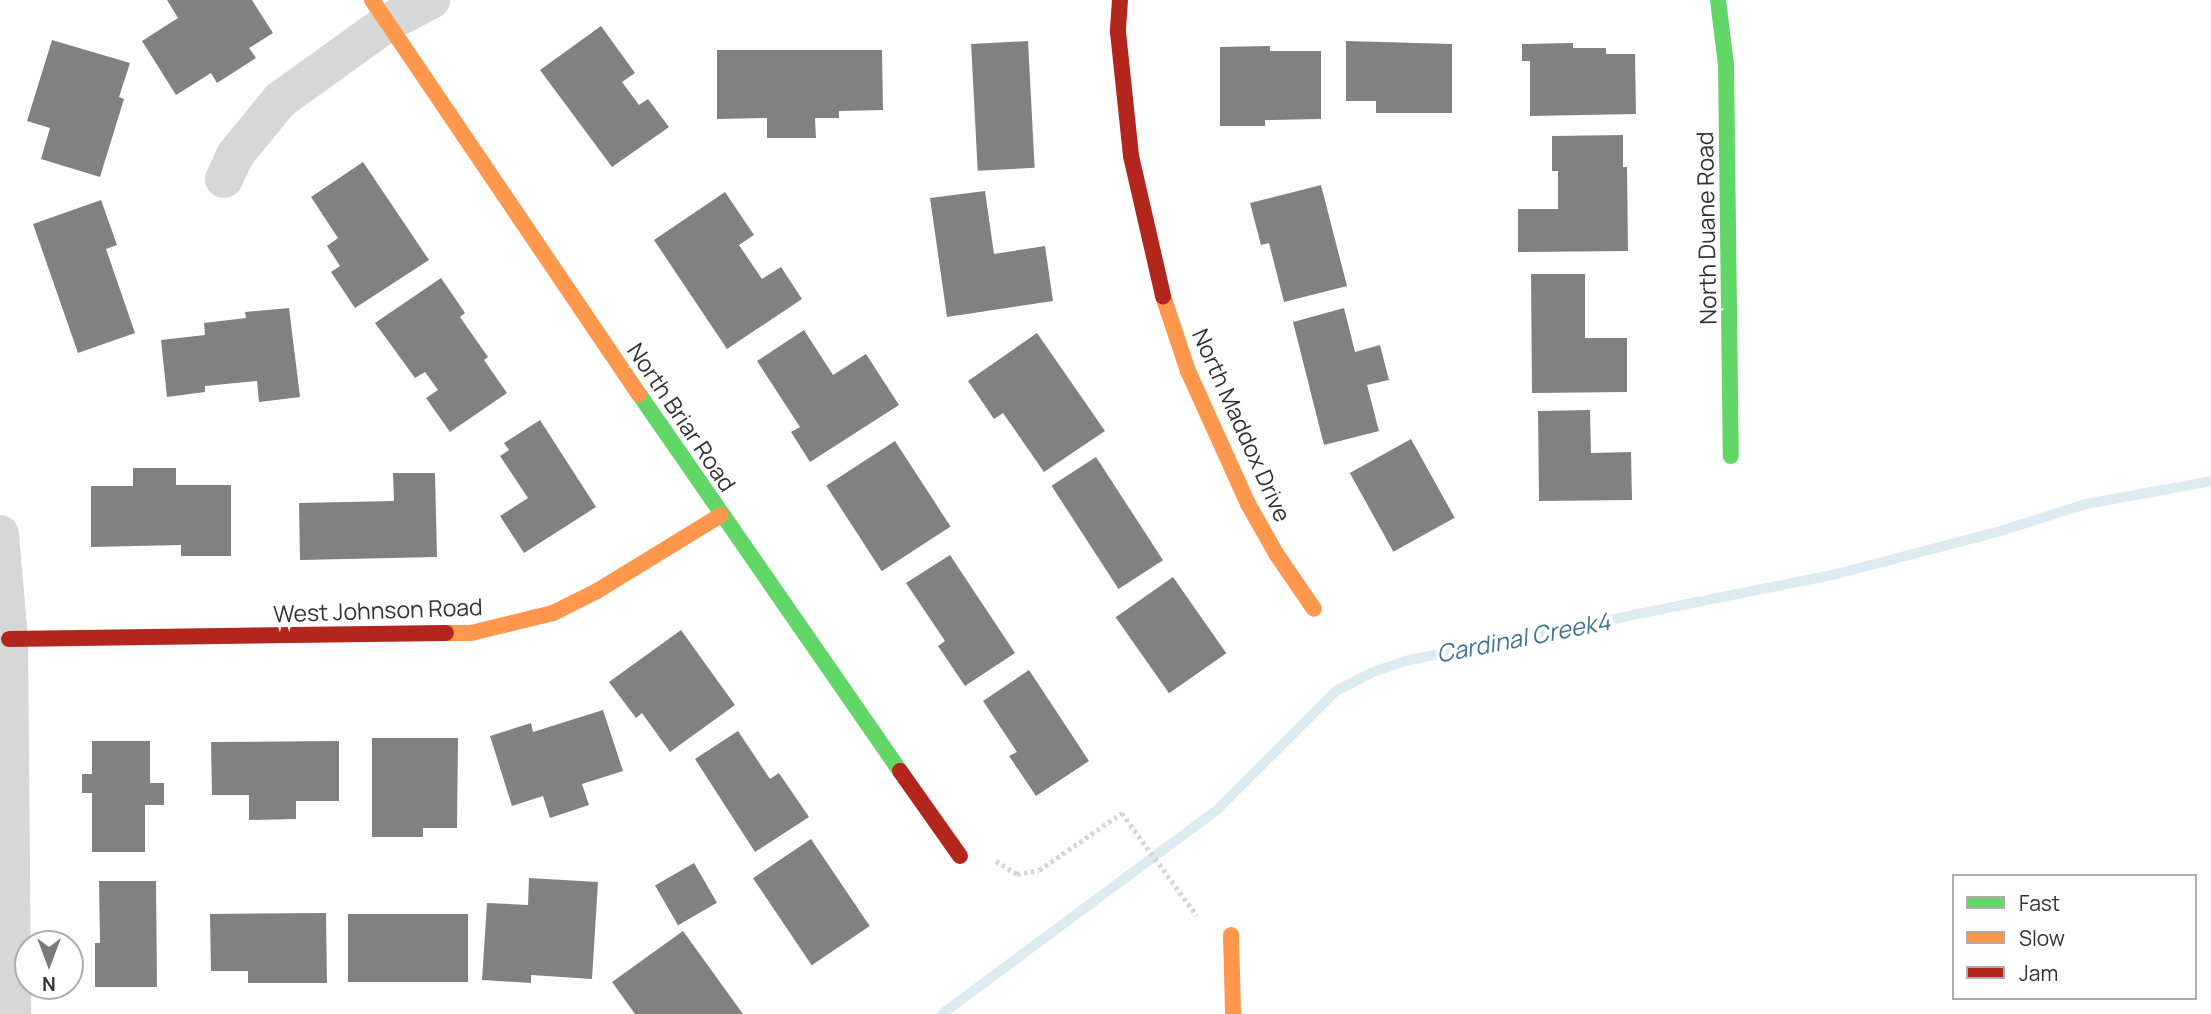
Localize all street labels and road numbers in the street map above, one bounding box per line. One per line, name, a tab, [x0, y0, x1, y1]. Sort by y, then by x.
street label: North Duane Road	[1691, 131, 1721, 325]
street label: North Maddox Drive	[1187, 324, 1297, 526]
street label: North Briar Road	[622, 338, 742, 496]
street label: West Johnson Road	[273, 593, 483, 627]

